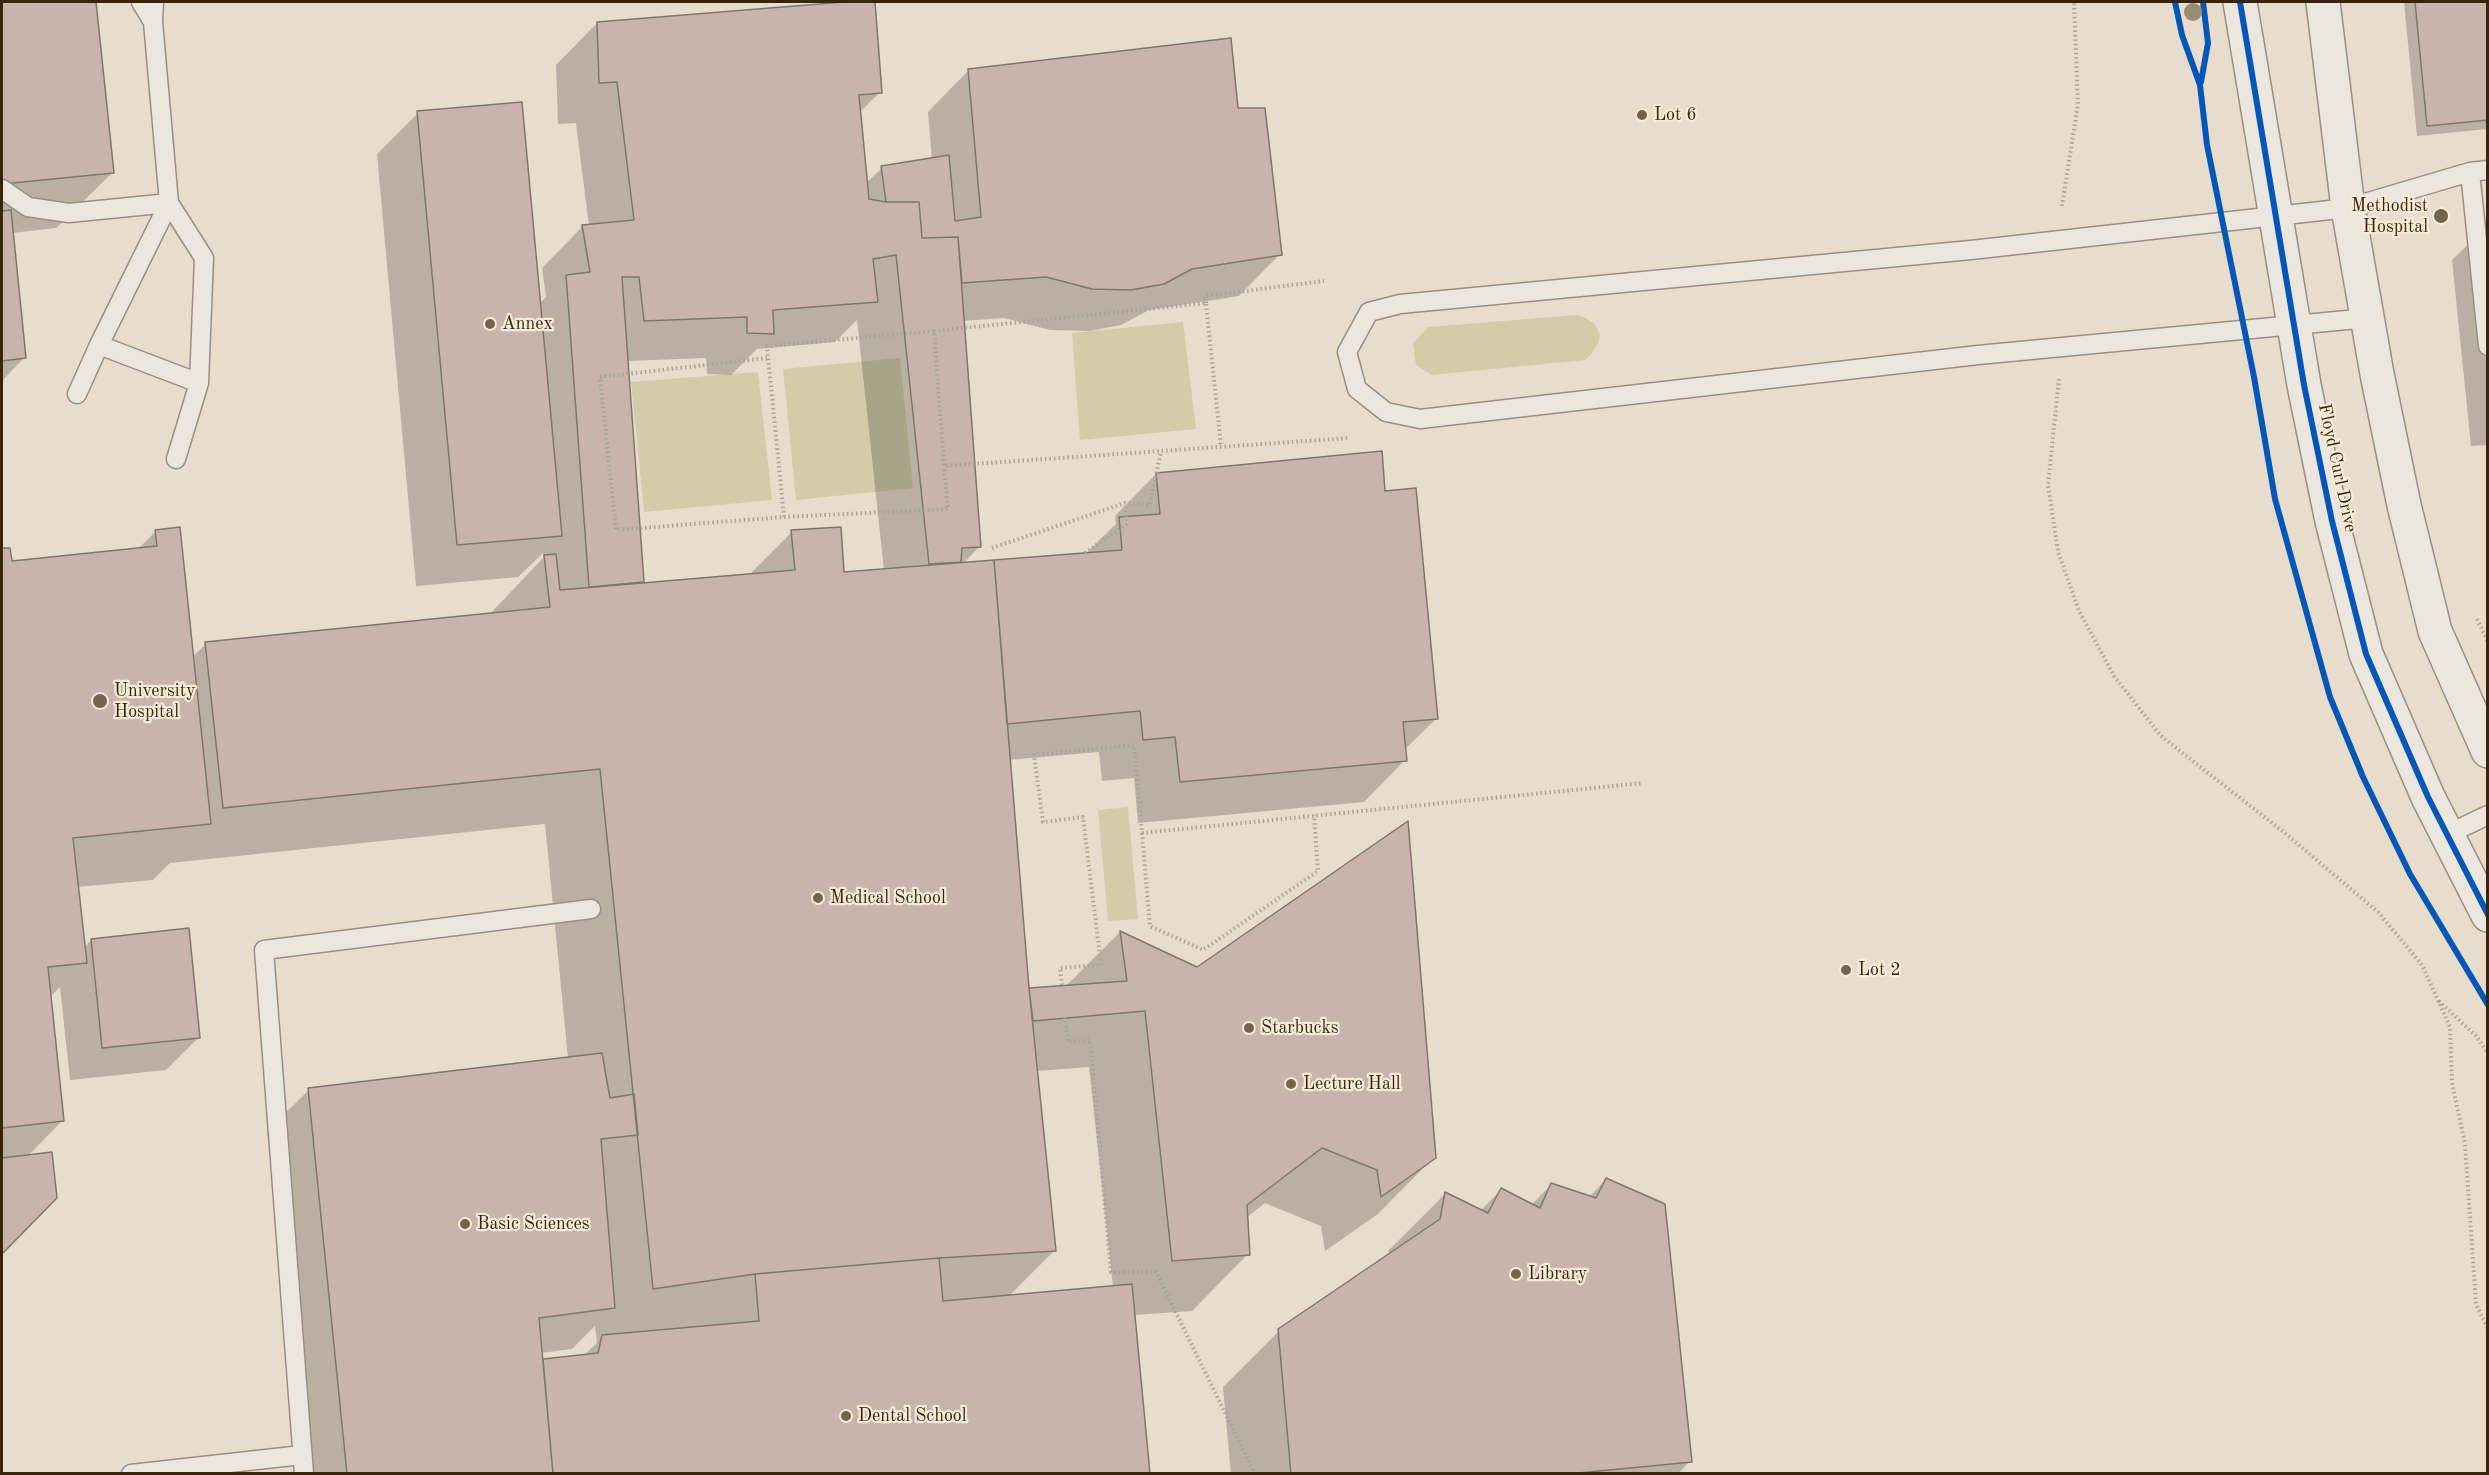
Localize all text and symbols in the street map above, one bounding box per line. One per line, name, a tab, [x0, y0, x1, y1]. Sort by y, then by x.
place label: Lot 6	[1654, 104, 1697, 126]
marker: Lot 6	[1635, 108, 1649, 122]
place label: Methodist Hospital	[2351, 195, 2428, 238]
marker: Methodist Hospital	[2432, 207, 2450, 225]
place label: Annex	[502, 313, 553, 335]
marker: Annex	[483, 317, 497, 331]
street label: Floyd Curl Drive	[2313, 402, 2361, 534]
place label: University Hospital	[114, 680, 195, 722]
marker: University Hospital	[91, 692, 109, 710]
place label: Medical School	[830, 887, 946, 909]
marker: Medical School	[811, 891, 825, 905]
place label: Lot 2	[1858, 959, 1901, 981]
marker: Lot 2	[1839, 963, 1853, 977]
place label: Starbucks	[1261, 1017, 1339, 1039]
marker: Starbucks	[1242, 1021, 1256, 1035]
place label: Lecture Hall	[1303, 1073, 1401, 1095]
marker: Lecture Hall	[1284, 1077, 1298, 1091]
place label: Basic Sciences	[477, 1213, 590, 1235]
marker: Basic Sciences	[458, 1217, 472, 1231]
place label: Library	[1528, 1263, 1587, 1285]
marker: Library	[1509, 1267, 1523, 1281]
place label: Dental School	[858, 1405, 967, 1427]
marker: Dental School	[839, 1409, 853, 1423]

